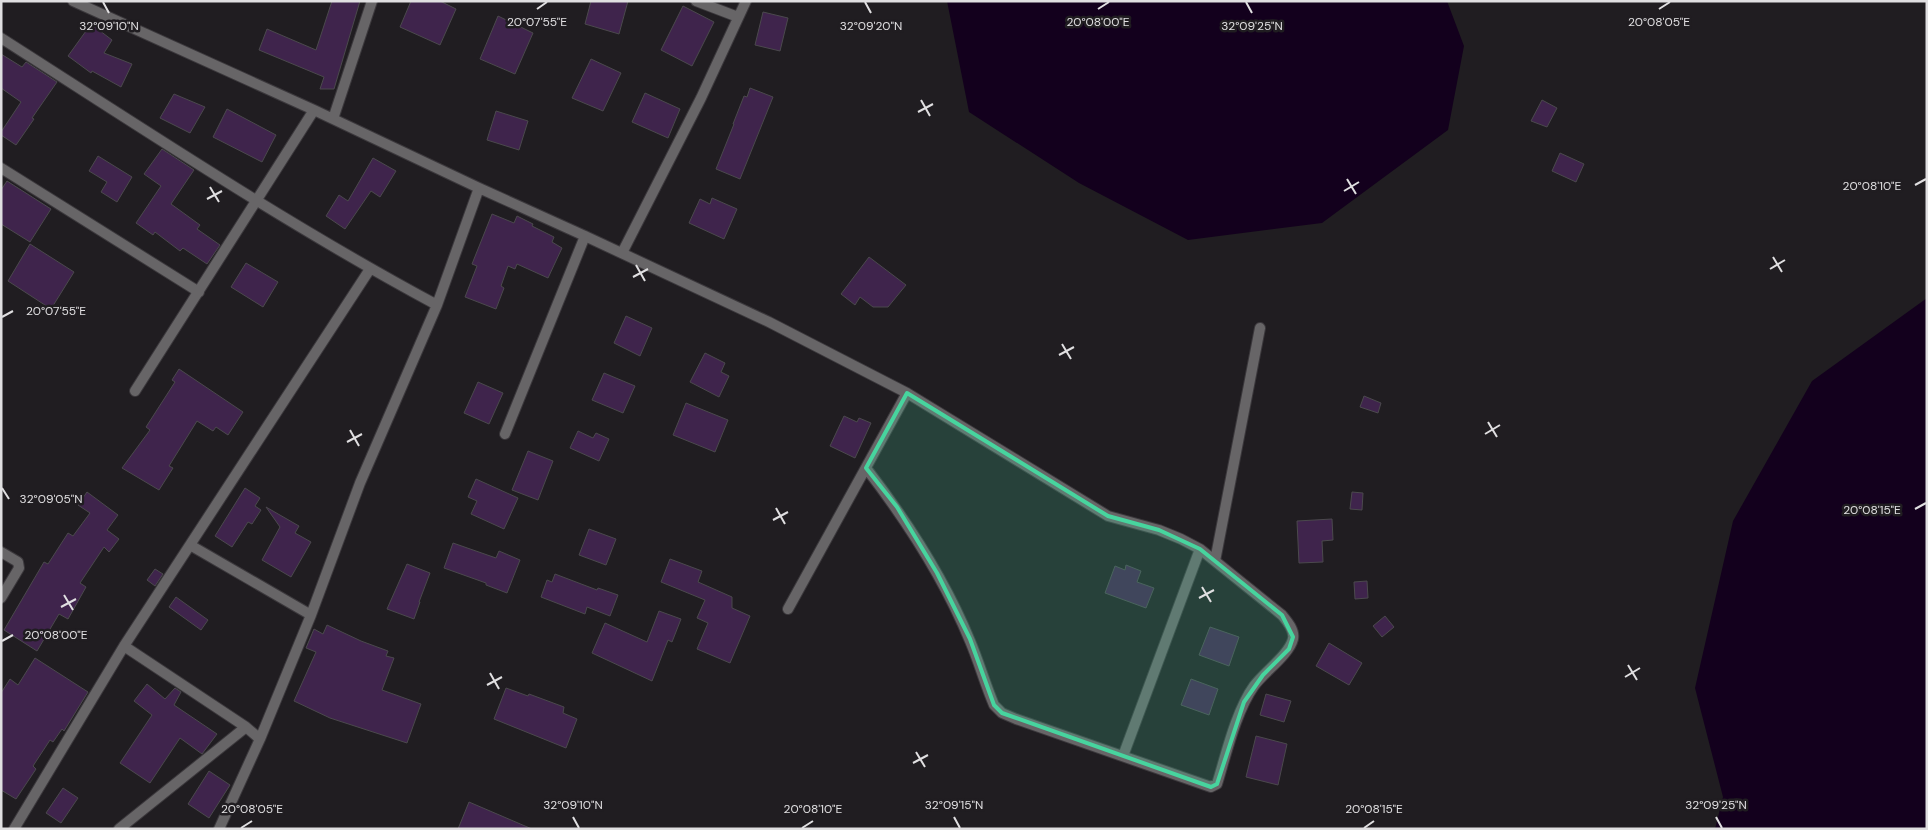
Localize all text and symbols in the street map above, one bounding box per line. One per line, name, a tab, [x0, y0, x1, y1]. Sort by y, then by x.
text: 20°07'55"E	[507, 14, 567, 30]
text: 20°08'00"E	[1066, 14, 1130, 30]
text: 20°08'05"E	[1628, 14, 1690, 30]
text: 32°09'10"N	[79, 18, 139, 34]
text: 32°09'20"N	[840, 18, 902, 34]
text: 32°09'25"N	[1221, 18, 1283, 34]
text: 20°08'10"E	[1843, 178, 1902, 194]
text: 20°07'55"E	[26, 303, 86, 319]
text: 32°09'05"N	[20, 491, 82, 507]
text: 20°08'15"E	[1843, 502, 1901, 518]
text: 20°08'00"E	[24, 627, 88, 643]
text: 32°09'10"N	[543, 797, 603, 813]
text: 32°09'15"N	[925, 797, 983, 813]
text: 32°09'25"N	[1685, 797, 1747, 813]
text: 20°08'05"E	[221, 801, 283, 817]
text: 20°08'10"E	[784, 801, 843, 817]
text: 20°08'15"E	[1345, 801, 1403, 817]

